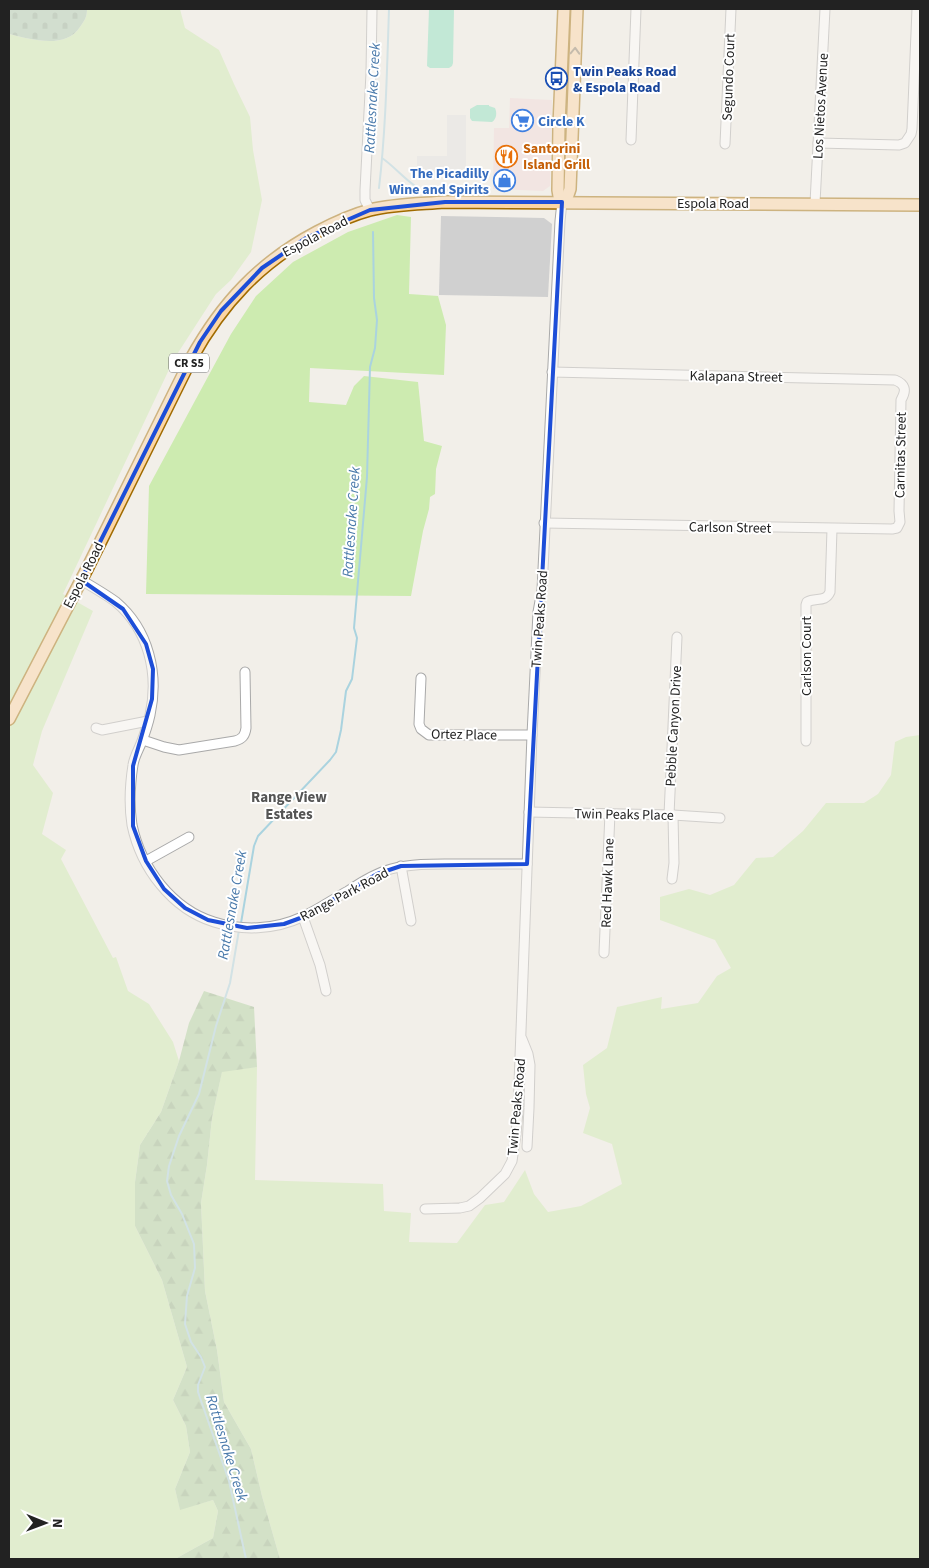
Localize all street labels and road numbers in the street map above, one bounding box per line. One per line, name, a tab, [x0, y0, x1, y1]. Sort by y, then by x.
street label: Segundo Court	[717, 33, 741, 121]
street label: Los Nietos Avenue	[808, 53, 834, 160]
street label: Espola Road	[677, 194, 749, 214]
street label: Espola Road	[279, 211, 352, 263]
road number: CR S5	[169, 353, 209, 372]
street label: Kalapana Street	[689, 366, 783, 388]
street label: Carnitas Street	[890, 411, 912, 498]
street label: Carlson Street	[689, 517, 772, 539]
street label: Espola Road	[59, 539, 109, 612]
street label: Twin Peaks Road	[527, 569, 553, 669]
street label: Carlson Court	[797, 616, 817, 696]
street label: Pebble Canyon Drive	[661, 665, 687, 787]
street label: Ortez Place	[431, 724, 497, 746]
street label: Twin Peaks Place	[574, 804, 674, 826]
street label: Red Hawk Lane	[596, 838, 620, 928]
street label: Range Park Road	[296, 863, 393, 927]
street label: Twin Peaks Road	[503, 1057, 531, 1157]

